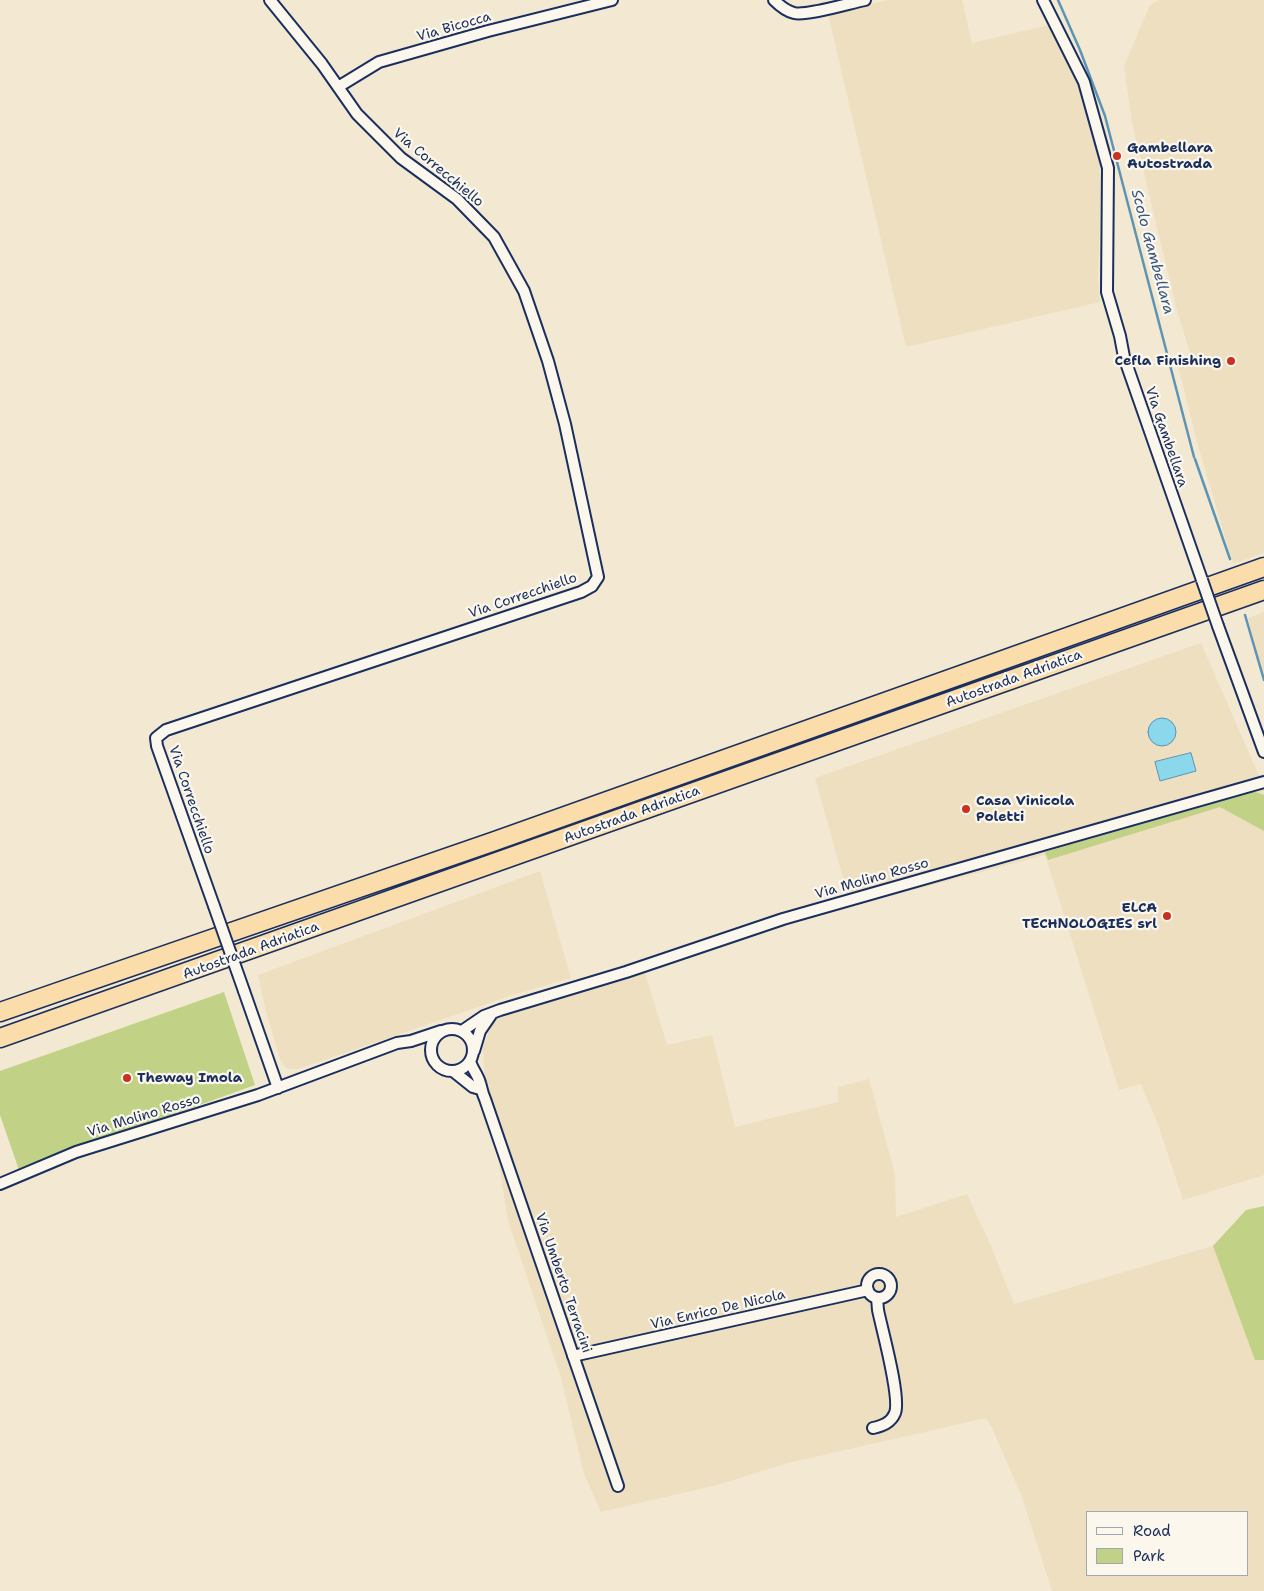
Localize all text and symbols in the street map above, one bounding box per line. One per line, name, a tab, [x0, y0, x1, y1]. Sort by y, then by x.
street label: Via Bicocca	[415, 8, 493, 46]
street label: Via Correcchiello	[389, 125, 487, 211]
place label: Gambellara Autostrada	[1127, 140, 1213, 172]
marker: Gambellara Autostrada	[1111, 150, 1123, 162]
water label: Scolo Gambellara	[1127, 188, 1177, 316]
place label: Cefla Finishing	[1115, 353, 1221, 369]
marker: Cefla Finishing	[1225, 355, 1237, 367]
street label: Via Gambellara	[1141, 384, 1191, 490]
street label: Via Correcchiello	[467, 570, 579, 622]
street label: Autostrada Adriatica	[944, 647, 1084, 711]
street label: Via Correcchiello	[165, 744, 217, 856]
street label: Autostrada Adriatica	[562, 783, 702, 847]
place label: Casa Vinicola Poletti	[976, 793, 1074, 826]
marker: Casa Vinicola Poletti	[960, 803, 972, 815]
street label: Via Molino Rosso	[813, 855, 931, 903]
place label: ELCA TECHNOLOGIES srl	[1022, 900, 1157, 932]
marker: ELCA TECHNOLOGIES srl	[1161, 910, 1173, 922]
street label: Autostrada Adriatica	[181, 919, 321, 983]
place label: Theway Imola	[137, 1070, 242, 1086]
marker: Theway Imola	[121, 1072, 133, 1084]
street label: Via Molino Rosso	[85, 1091, 203, 1141]
street label: Via Umberto Terracini	[531, 1211, 595, 1355]
street label: Via Enrico De Nicola	[649, 1286, 787, 1334]
legend	[1086, 1511, 1249, 1576]
text: Road	[1133, 1521, 1171, 1541]
text: Park	[1133, 1546, 1165, 1566]

